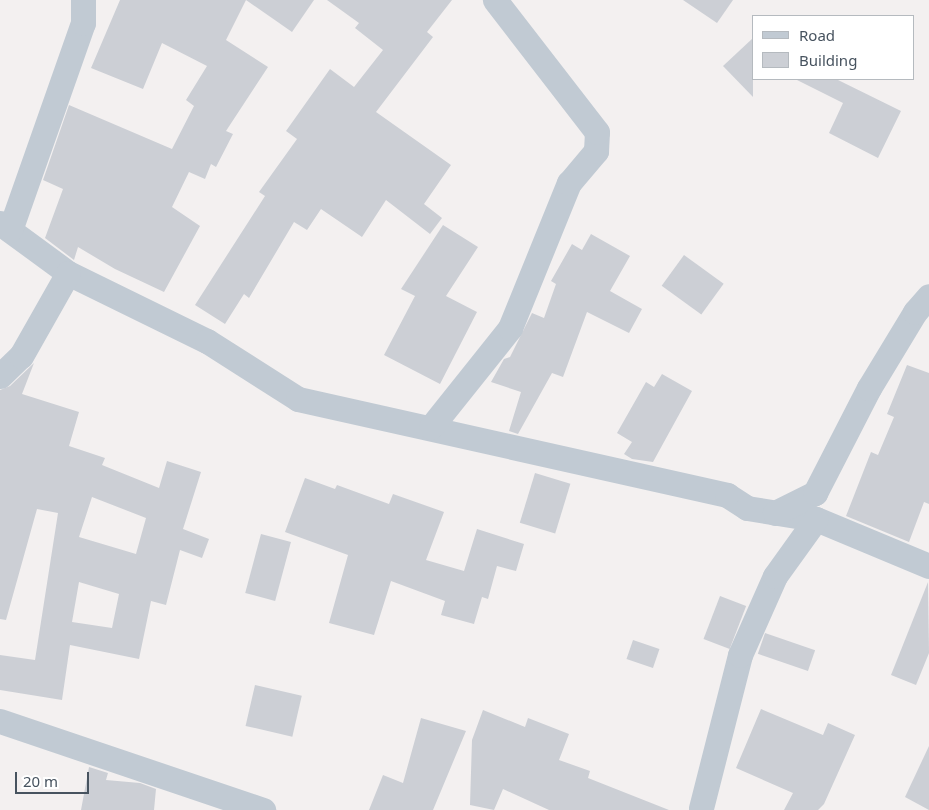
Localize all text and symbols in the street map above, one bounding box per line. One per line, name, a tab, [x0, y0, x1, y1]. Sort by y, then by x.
legend	[752, 15, 914, 80]
text: Road	[799, 25, 835, 45]
text: Building	[799, 50, 857, 70]
scale bar	[18, 762, 91, 794]
text: 20 m	[23, 771, 58, 791]

